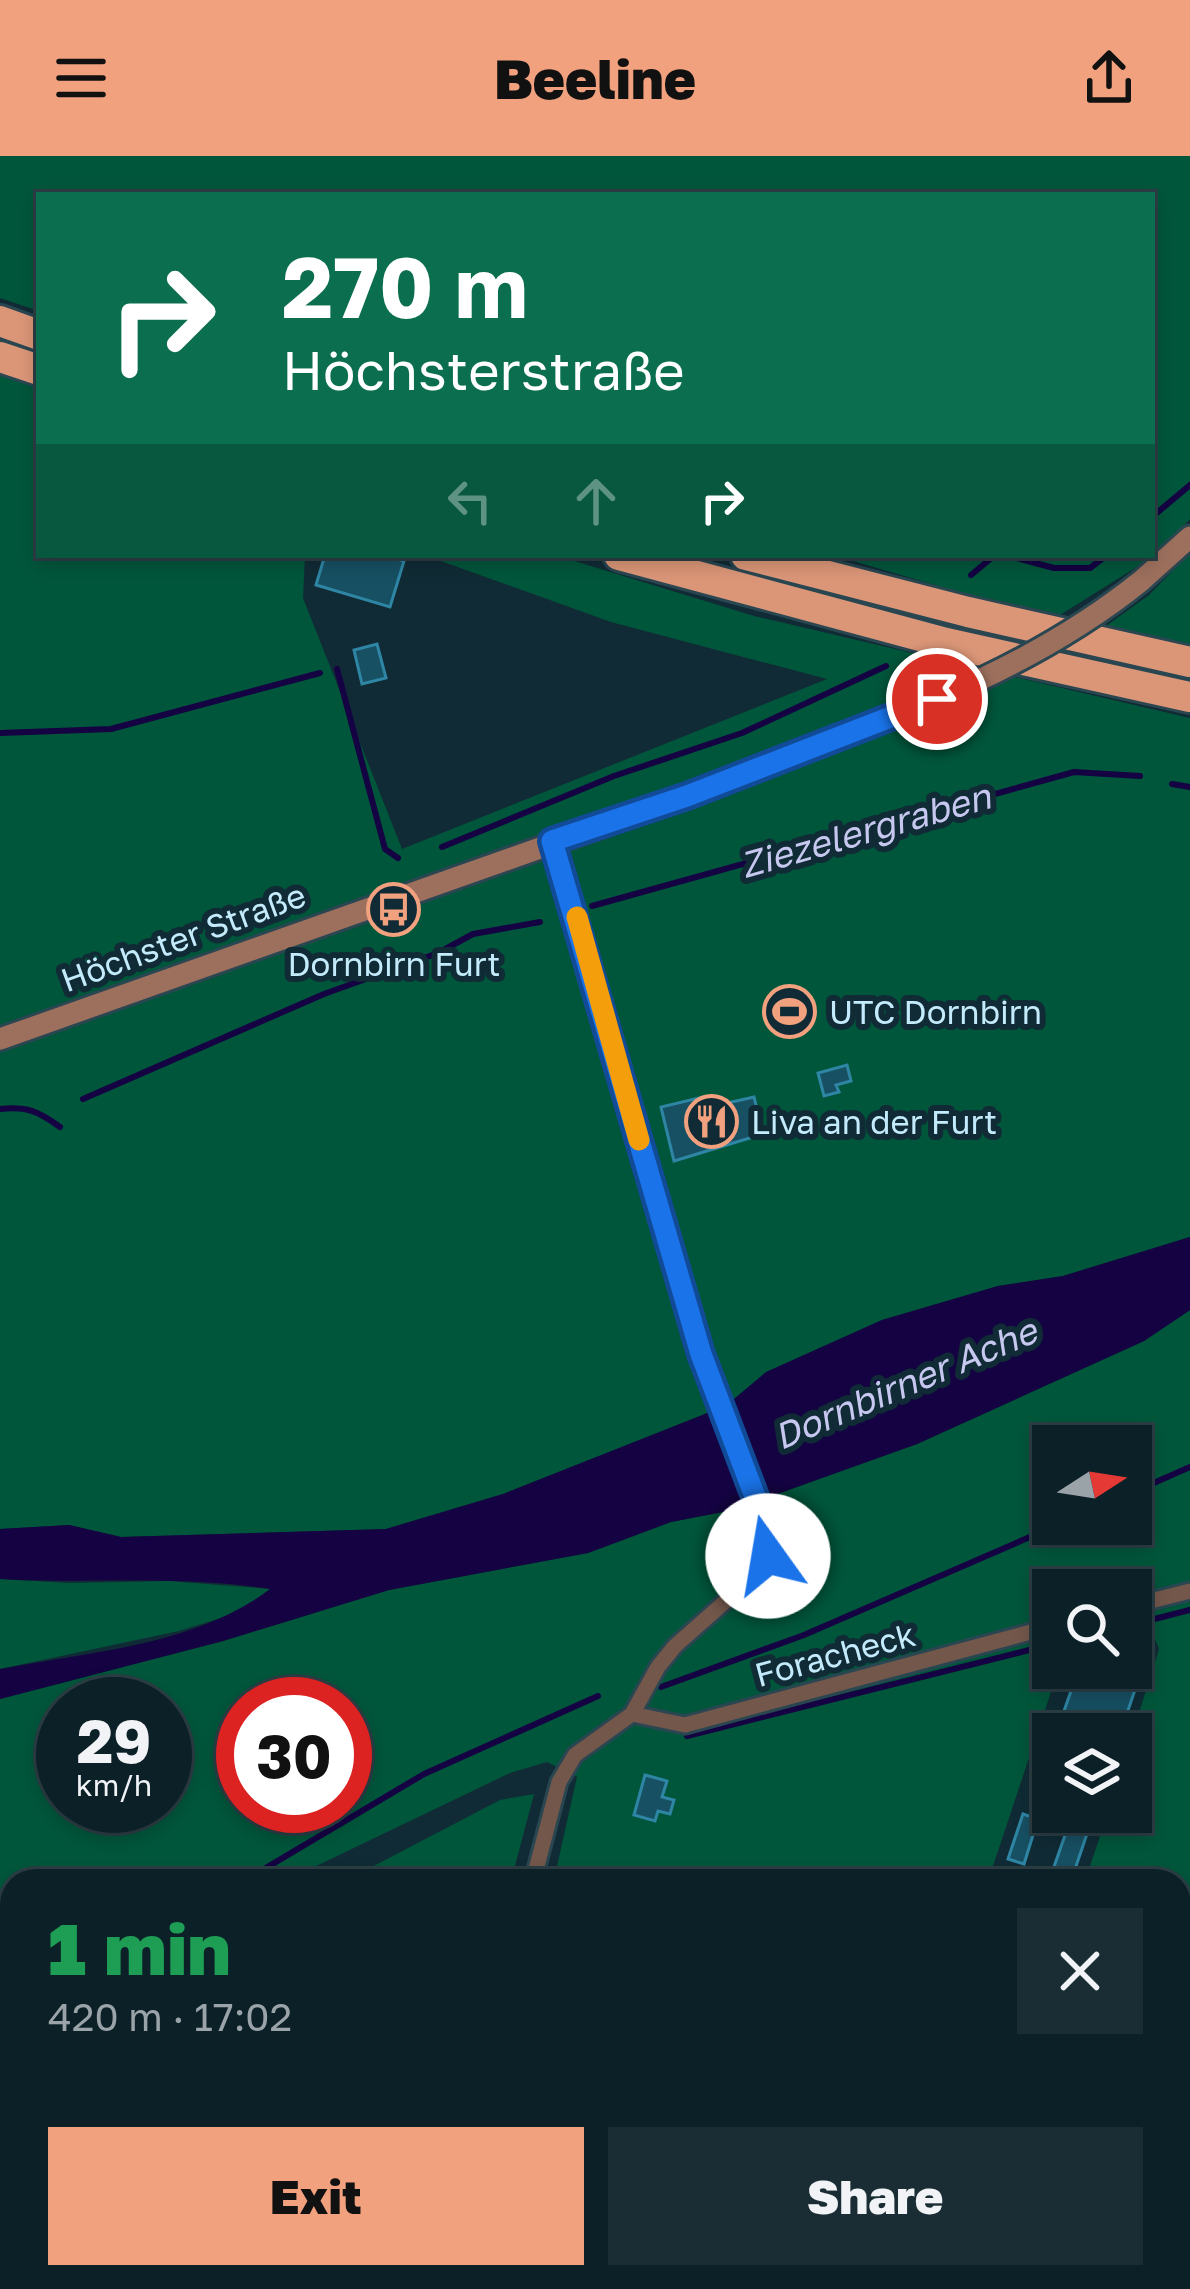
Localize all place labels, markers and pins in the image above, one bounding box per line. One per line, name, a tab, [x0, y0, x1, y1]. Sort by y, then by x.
pin	[886, 648, 988, 750]
bus stop icon: Dornbirn Furt	[366, 881, 422, 937]
place label: Dornbirn Furt	[288, 944, 500, 983]
sports icon: UTC Dornbirn	[762, 983, 818, 1039]
place label: UTC Dornbirn	[829, 992, 1042, 1031]
restaurant icon: Liva an der Furt	[684, 1093, 740, 1149]
place label: Liva an der Furt	[751, 1102, 997, 1141]

